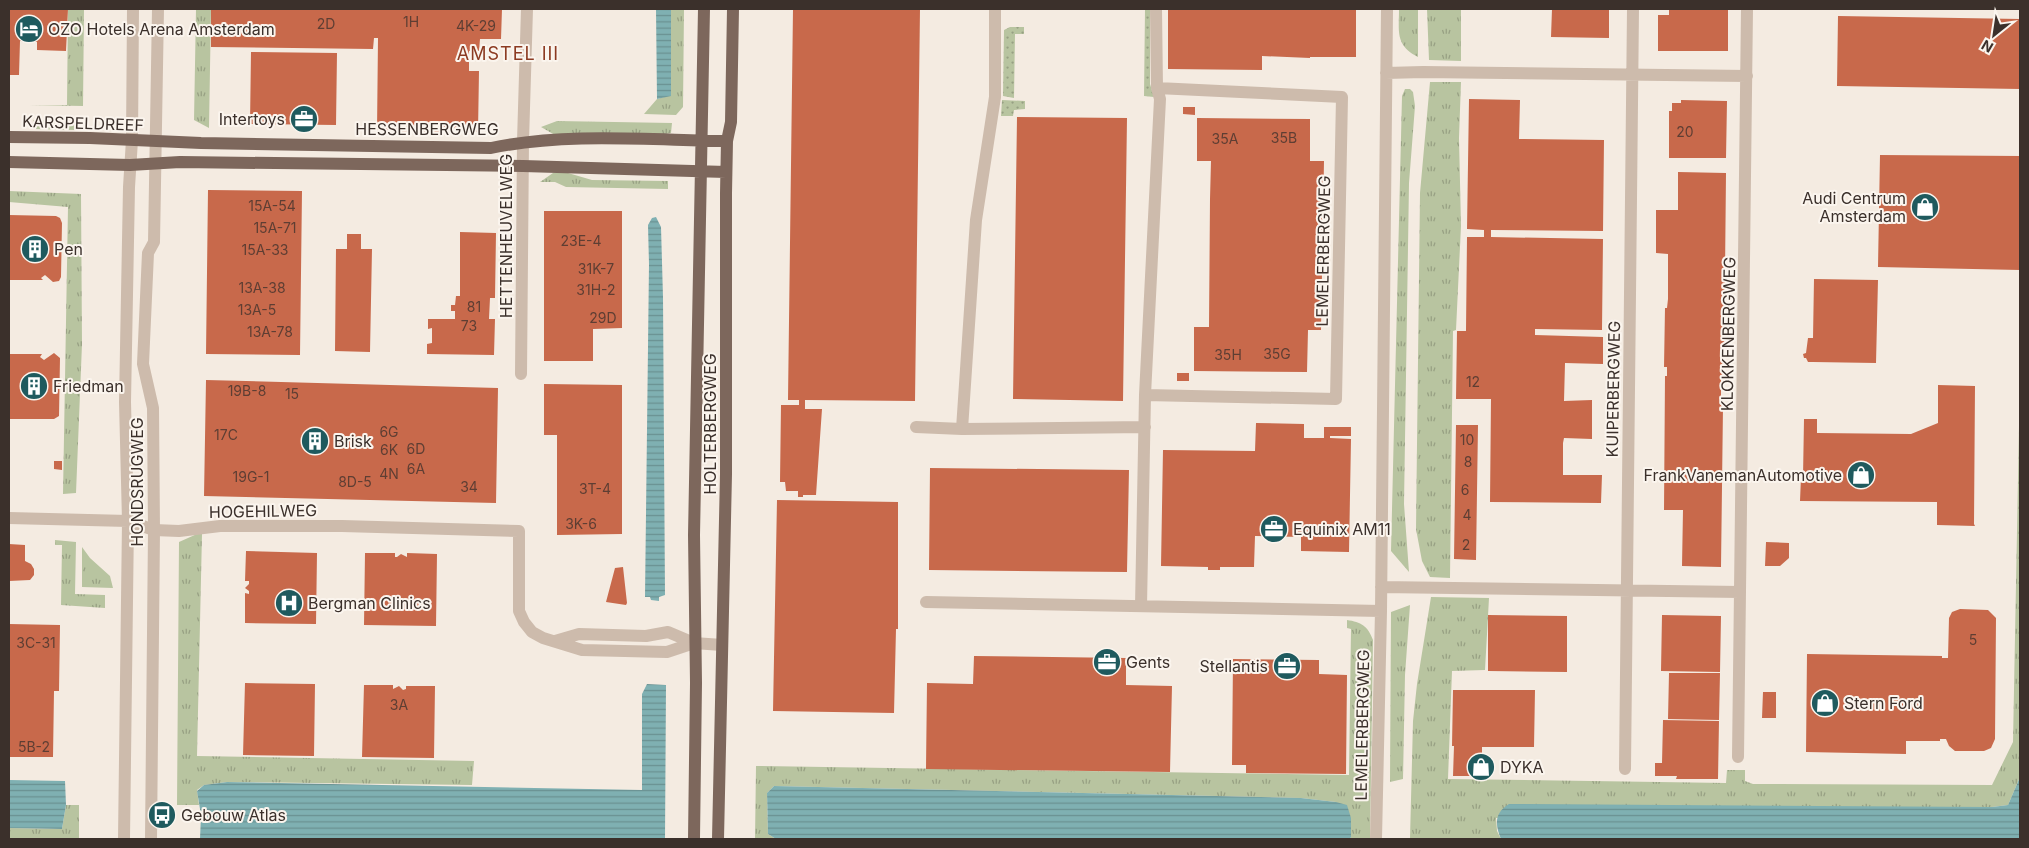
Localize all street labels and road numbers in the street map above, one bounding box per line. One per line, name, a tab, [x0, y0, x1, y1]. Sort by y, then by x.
street label: KARSPELDREEF	[22, 111, 144, 135]
street label: HESSENBERGWEG	[355, 119, 499, 139]
street label: HETTENHEUVELWEG	[496, 154, 516, 318]
street label: LEMELERBERGWEG	[1312, 175, 1334, 327]
street label: KLOKKENBERGWEG	[1717, 257, 1739, 411]
street label: KUIPERBERGWEG	[1602, 320, 1624, 458]
street label: HOLTERBERGWEG	[700, 353, 720, 495]
street label: HONDSRUGWEG	[127, 417, 147, 547]
street label: HOGEHILWEG	[209, 500, 317, 522]
street label: LEMELERBERGWEG	[1351, 649, 1373, 801]

